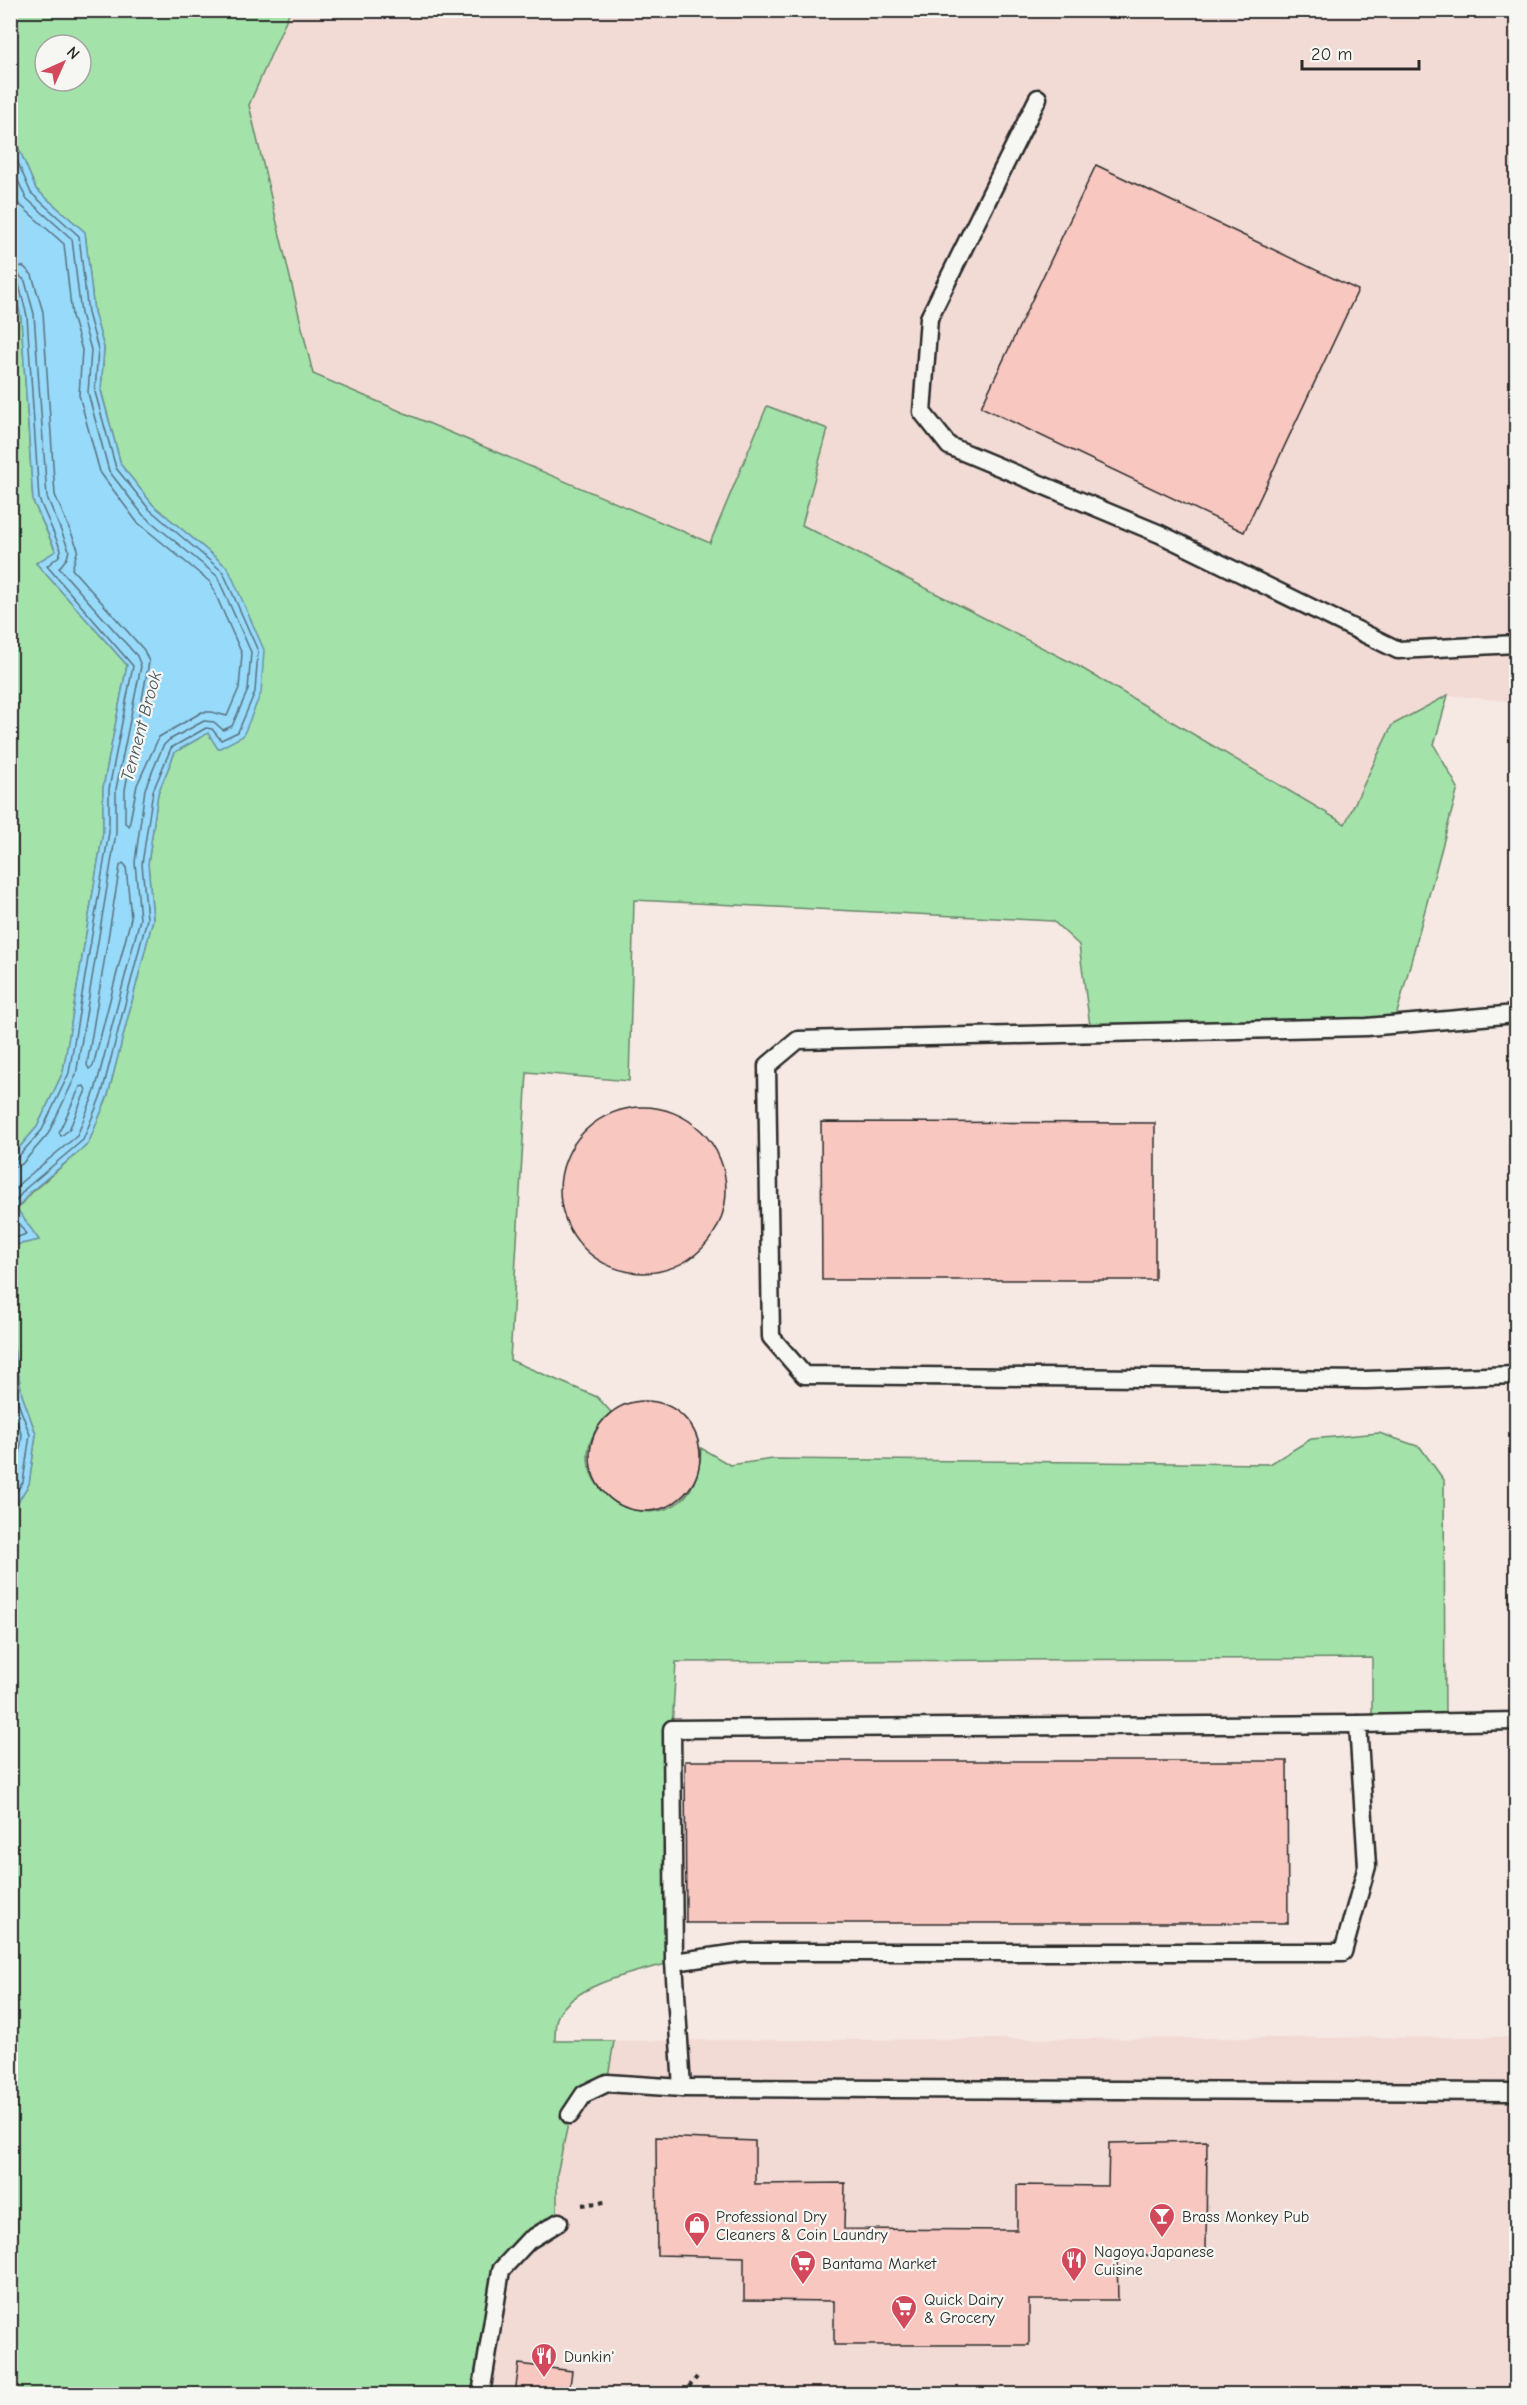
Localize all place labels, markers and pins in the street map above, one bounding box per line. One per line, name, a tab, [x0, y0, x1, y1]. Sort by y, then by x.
bar icon: Brass Monkey Pub	[1147, 2201, 1177, 2239]
place label: Professional Dry Cleaners & Coin Laundry	[716, 2208, 888, 2244]
place label: Brass Monkey Pub	[1182, 2208, 1309, 2226]
shop icon: Professional Dry Cleaners & Coin Laundry	[682, 2210, 712, 2248]
place label: Nagoya Japanese Cuisine	[1094, 2243, 1214, 2279]
restaurant icon: Nagoya Japanese Cuisine	[1059, 2245, 1089, 2283]
supermarket icon: Bantama Market	[788, 2248, 818, 2286]
place label: Bantama Market	[822, 2255, 937, 2273]
place label: Quick Dairy & Grocery	[924, 2291, 1004, 2327]
supermarket icon: Quick Dairy & Grocery	[889, 2293, 919, 2331]
restaurant icon: Dunkin'	[529, 2341, 559, 2379]
place label: Dunkin'	[564, 2348, 614, 2366]

